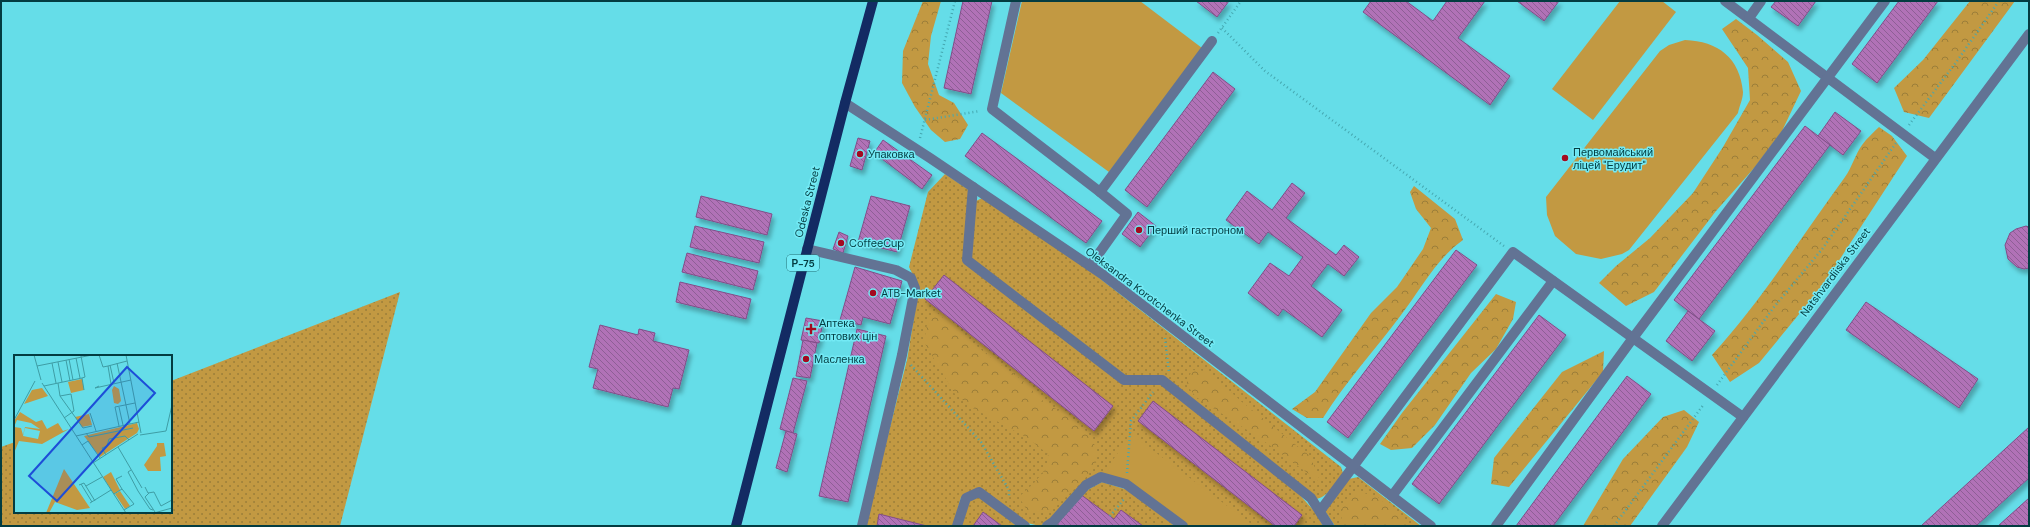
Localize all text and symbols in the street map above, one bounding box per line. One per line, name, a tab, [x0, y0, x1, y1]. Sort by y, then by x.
place label: Первомайський ліцей "Ерудит"	[1573, 145, 1653, 172]
place label: Упаковка	[868, 147, 916, 161]
marker: Упаковка	[855, 149, 865, 159]
marker: Первомайський ліцей "Ерудит"	[1560, 153, 1570, 163]
street label: Odeska Street	[791, 165, 823, 239]
place label: Перший гастроном	[1147, 223, 1244, 237]
marker: Перший гастроном	[1134, 225, 1144, 235]
street label: Natshvardiiska Street	[1797, 225, 1873, 319]
place label: CoffeeCup	[849, 236, 904, 250]
marker: CoffeeCup	[836, 238, 846, 248]
street label: Oleksandra Korotchenka Street	[1083, 244, 1217, 350]
road number: Р-75	[787, 255, 819, 271]
place label: ATB-Market	[881, 286, 941, 300]
marker: ATB-Market	[868, 288, 878, 298]
place label: Аптека оптових цін	[819, 316, 877, 343]
marker: Аптека оптових цін	[806, 324, 816, 334]
place label: Масленка	[814, 352, 866, 366]
marker: Масленка	[801, 354, 811, 364]
inset map	[14, 355, 172, 513]

